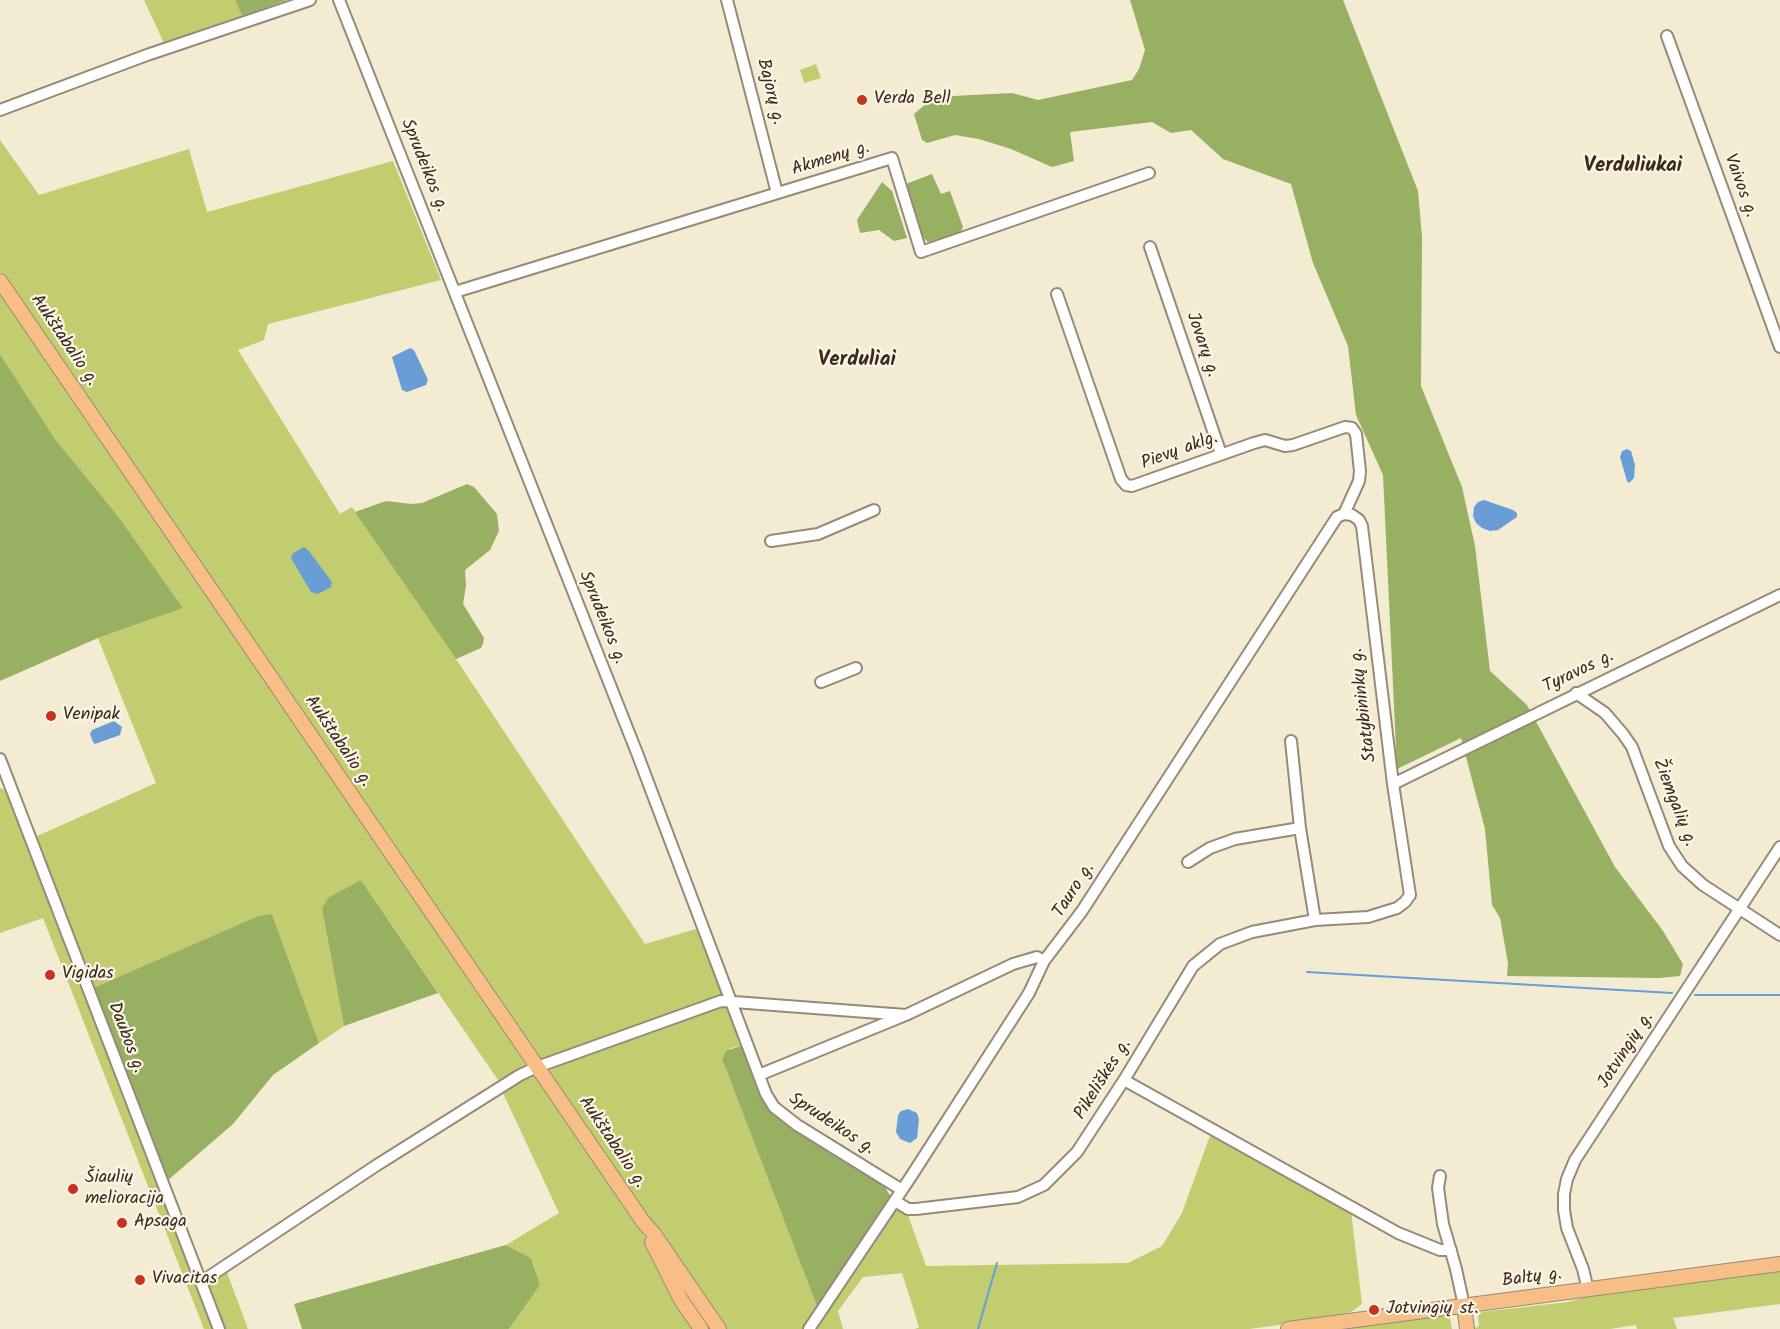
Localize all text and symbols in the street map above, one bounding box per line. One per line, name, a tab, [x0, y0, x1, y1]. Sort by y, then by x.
street label: Bajorų g.	[750, 57, 788, 127]
place label: Verda Bell	[874, 89, 951, 111]
marker: Verda Bell	[855, 93, 869, 107]
street label: Sprudeikos g.	[395, 116, 451, 216]
street label: Akmenų g.	[790, 138, 872, 182]
street label: Vaivos g.	[1718, 151, 1760, 221]
district label: Verduliukai	[1584, 154, 1682, 180]
street label: Aukštabalio g.	[24, 291, 102, 391]
street label: Jovarų g.	[1180, 310, 1222, 380]
district label: Verduliai	[818, 348, 896, 374]
street label: Pievų aklg.	[1139, 428, 1221, 476]
street label: Sprudeikos g.	[573, 568, 629, 668]
street label: Statybininkų g.	[1347, 647, 1383, 763]
street label: Tyravos g.	[1540, 647, 1618, 699]
street label: Aukštabalio g.	[298, 692, 376, 792]
place label: Venipak	[63, 705, 120, 727]
marker: Venipak	[44, 709, 58, 723]
street label: Žiemgalių g.	[1646, 756, 1700, 850]
street label: Tauro g.	[1049, 860, 1101, 922]
place label: Vigidas	[62, 964, 114, 986]
marker: Vigidas	[43, 968, 57, 982]
street label: Daubos g.	[102, 1000, 148, 1076]
street label: Jotvingių g.	[1594, 1009, 1660, 1093]
street label: Pikeliškės g.	[1071, 1036, 1137, 1124]
street label: Sprudeikos g.	[784, 1089, 878, 1161]
street label: Aukštabalio g.	[572, 1093, 650, 1193]
place label: Šiaulių melioracija	[85, 1168, 164, 1210]
marker: Šiaulių melioracija	[66, 1182, 80, 1196]
place label: Apsaga	[134, 1212, 187, 1234]
marker: Apsaga	[115, 1216, 129, 1230]
street label: Baltų g.	[1501, 1265, 1563, 1293]
place label: Vivacitas	[152, 1269, 217, 1291]
marker: Vivacitas	[133, 1273, 147, 1287]
place label: Jotvingių st.	[1386, 1299, 1479, 1321]
marker: Jotvingių st.	[1367, 1303, 1381, 1317]

